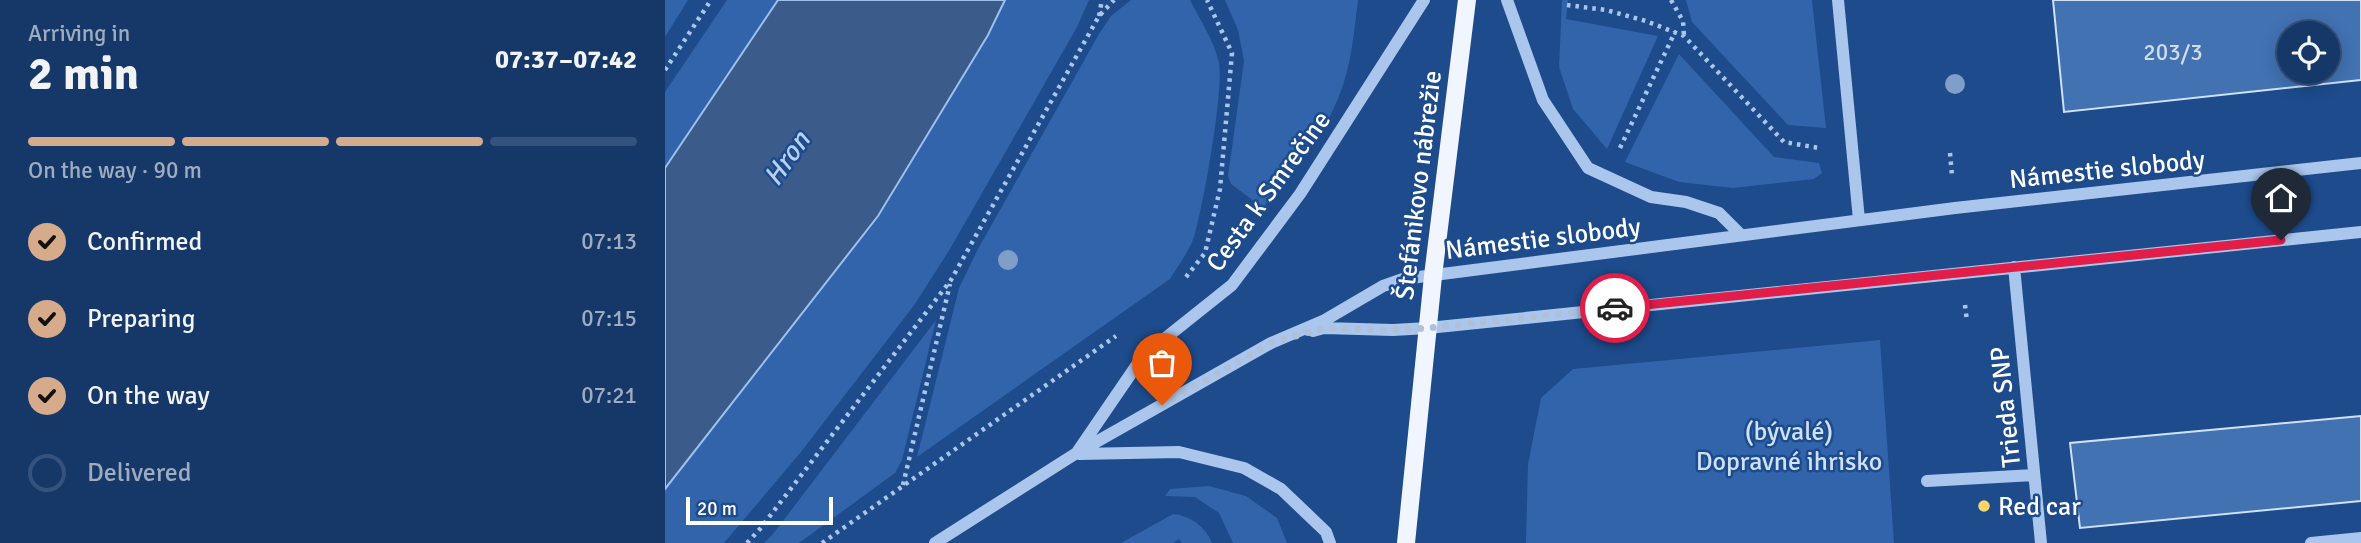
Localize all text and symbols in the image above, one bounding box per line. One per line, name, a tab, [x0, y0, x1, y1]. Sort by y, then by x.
text: Arriving in	[28, 19, 130, 48]
map controls	[2277, 21, 2340, 84]
button: locate	[2277, 21, 2340, 84]
house number: 203/3	[2143, 38, 2203, 67]
text: 07:37–07:42	[495, 44, 637, 76]
text: 2 min	[28, 46, 139, 102]
street label: Štefánikovo nábrežie	[1389, 69, 1449, 302]
street label: Cesta k Smrečine	[1200, 105, 1338, 278]
water label: Hron	[756, 124, 818, 192]
street label: Námestie slobody	[2008, 144, 2206, 196]
text: On the way · 90 m	[28, 156, 202, 185]
pin	[2251, 168, 2311, 240]
icon: home	[2262, 179, 2300, 217]
street label: Námestie slobody	[1444, 211, 1643, 267]
icon: check	[28, 223, 66, 261]
text: Confirmed	[87, 226, 202, 258]
text: 07:13	[581, 227, 637, 256]
courier	[1580, 273, 1650, 343]
icon: car	[1596, 289, 1634, 327]
icon: check	[28, 300, 66, 338]
text: Preparing	[87, 303, 195, 335]
text: 07:15	[581, 304, 637, 333]
pin	[1132, 333, 1192, 405]
icon: bag	[1143, 344, 1181, 382]
street label: Trieda SNP	[1984, 345, 2028, 469]
icon: check	[28, 377, 66, 415]
text: On the way	[87, 380, 210, 412]
text: 07:21	[581, 381, 637, 410]
park label: (bývalé) Dopravné ihrisko	[1696, 416, 1882, 478]
text: Delivered	[87, 457, 192, 489]
place label: Red car	[1998, 491, 2081, 523]
scale bar	[686, 494, 833, 526]
text: 20 m	[697, 497, 737, 521]
marker: Red car	[1976, 498, 1992, 514]

